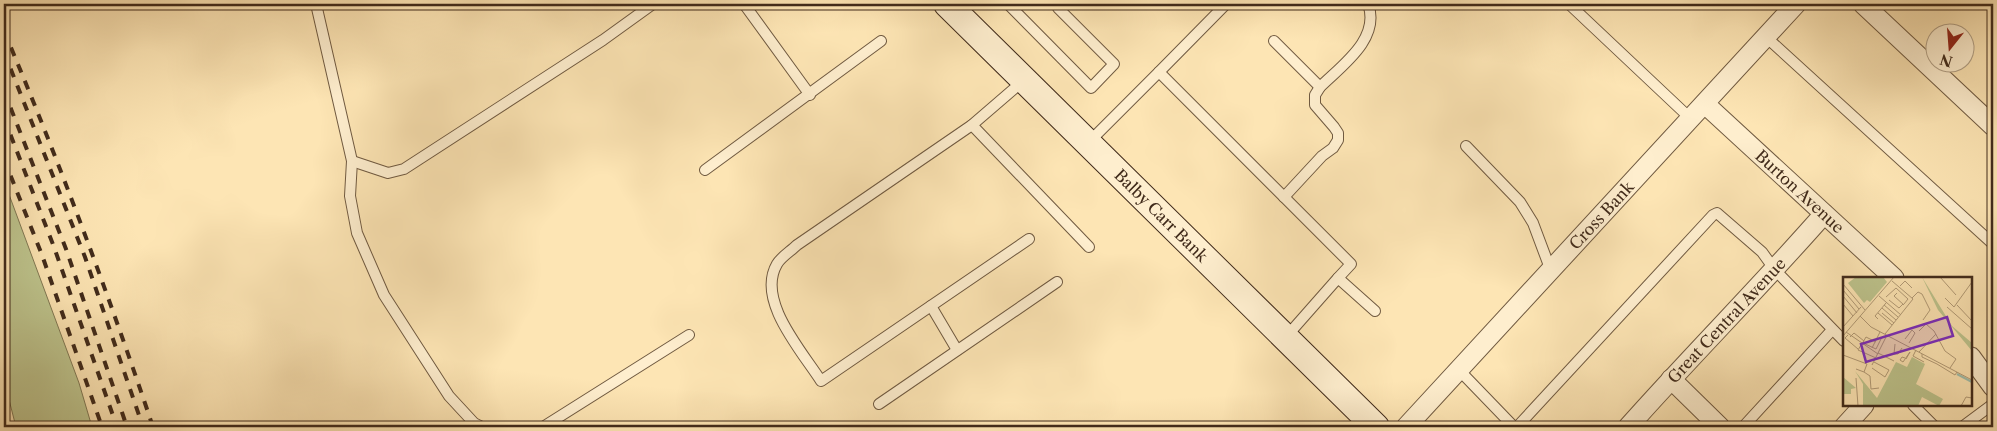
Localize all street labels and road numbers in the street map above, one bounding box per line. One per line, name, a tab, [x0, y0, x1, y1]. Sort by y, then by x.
street label: Burton Avenue	[1751, 145, 1849, 237]
street label: Balby Carr Bank	[1110, 165, 1213, 266]
street label: Cross Bank	[1565, 176, 1638, 254]
street label: Great Central Avenue	[1663, 254, 1790, 387]

